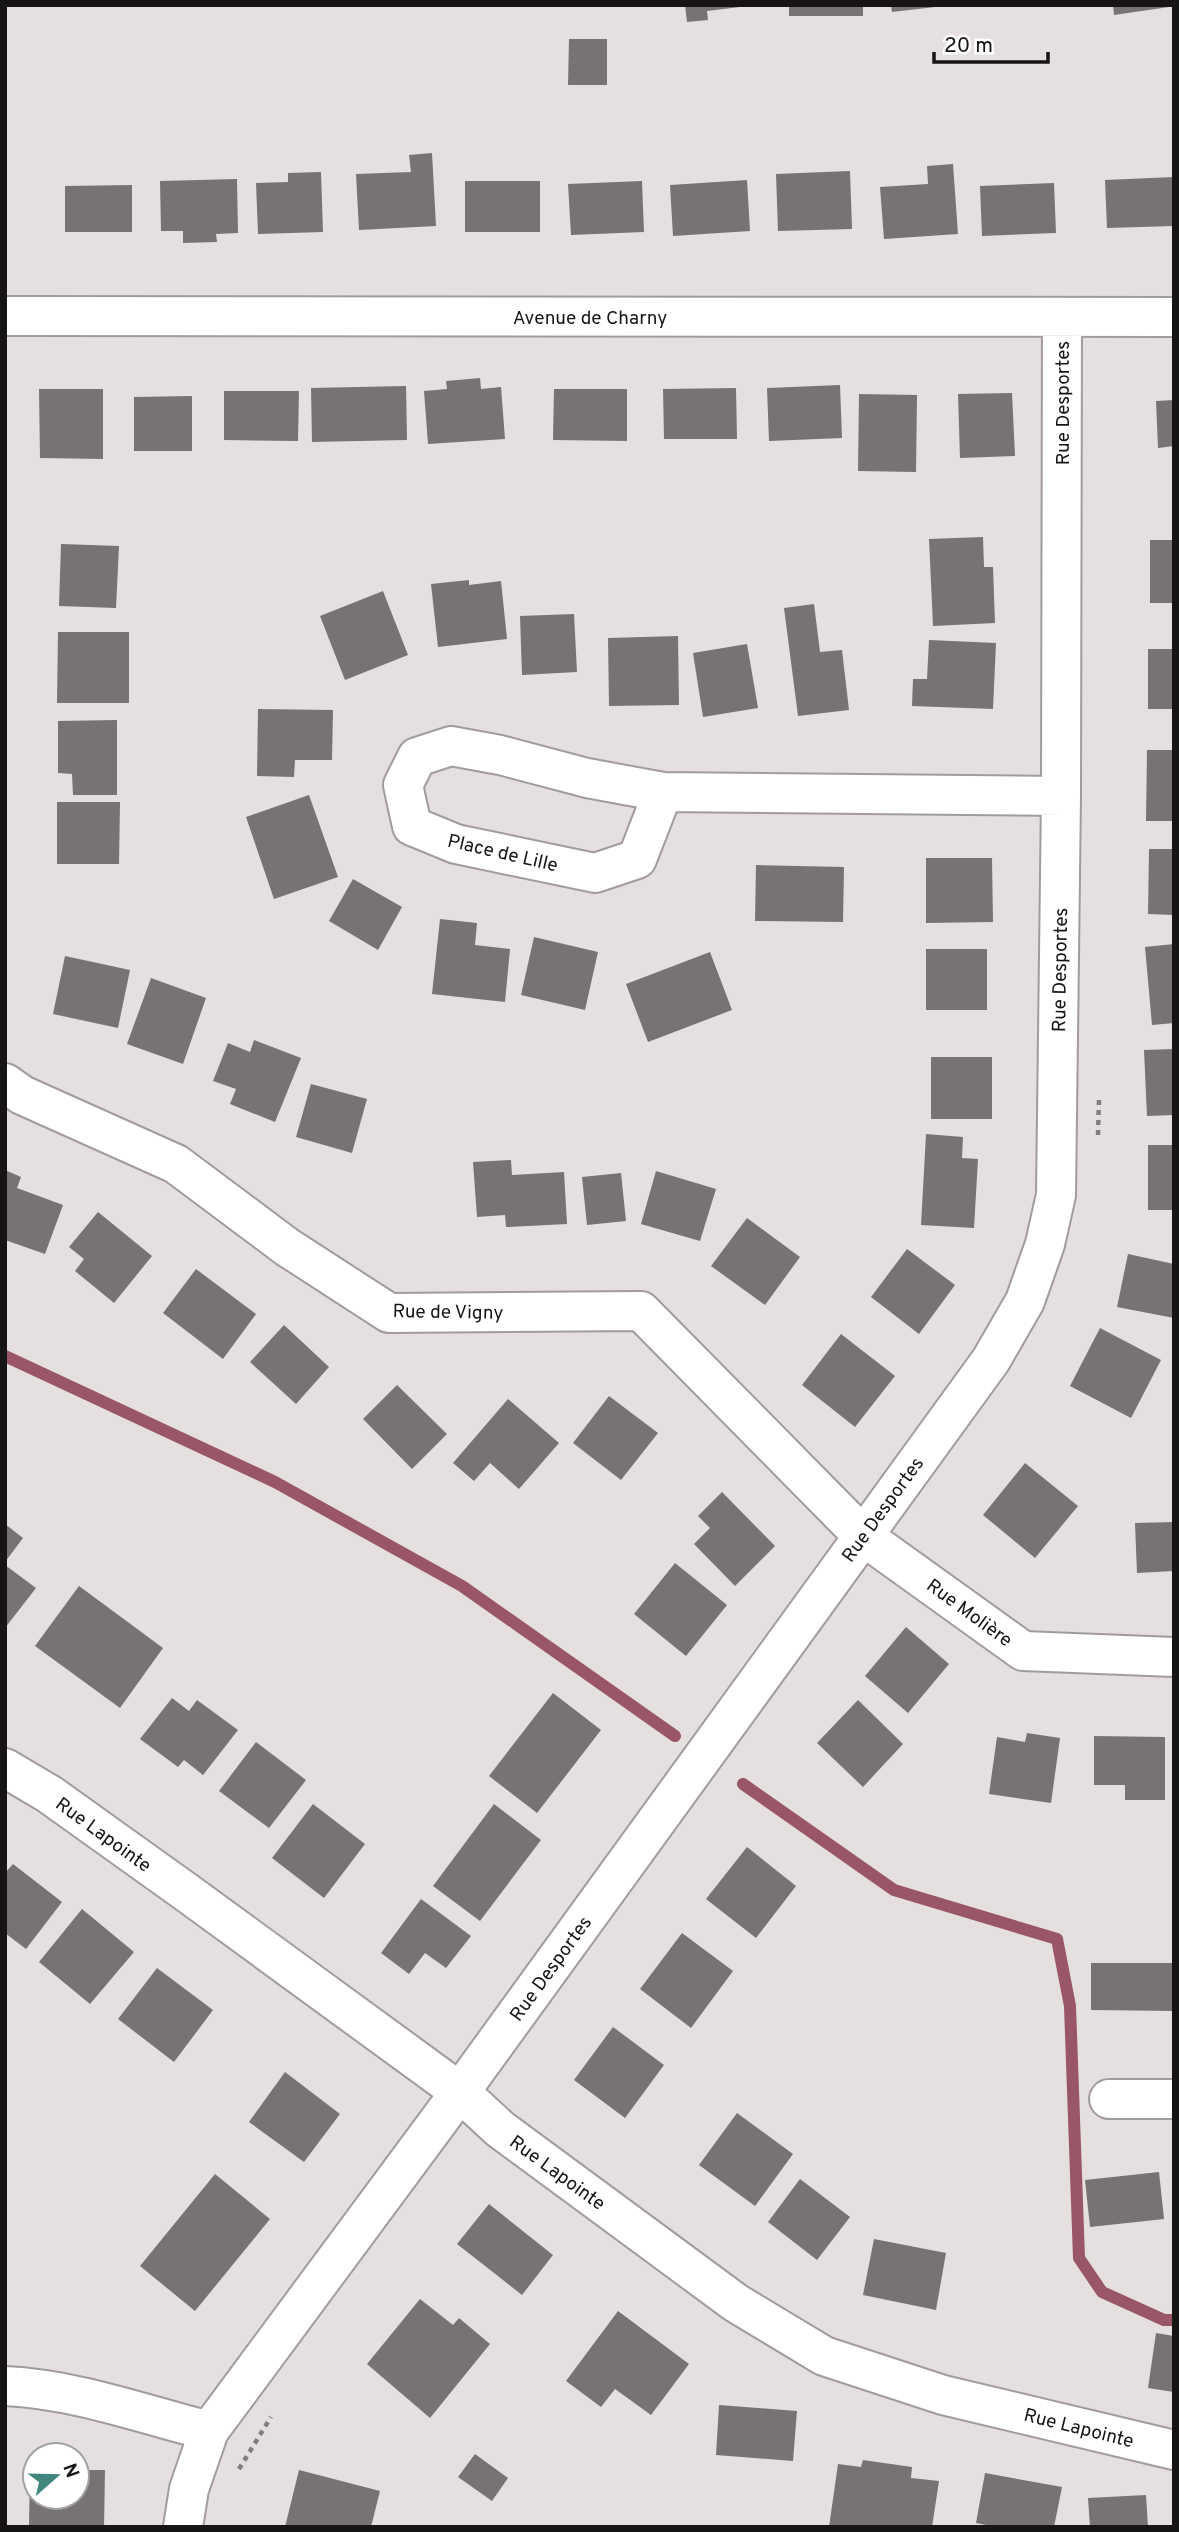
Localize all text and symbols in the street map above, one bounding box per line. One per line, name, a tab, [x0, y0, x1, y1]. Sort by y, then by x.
scale bar	[934, 21, 1048, 65]
text: 20 m	[944, 33, 993, 60]
street label: Avenue de Charny	[513, 307, 667, 331]
street label: Rue Desportes	[1052, 341, 1076, 465]
street label: Place de Lille	[445, 830, 560, 878]
street label: Rue Desportes	[1048, 908, 1074, 1032]
street label: Rue de Vigny	[392, 1300, 504, 1326]
street label: Rue Desportes	[837, 1453, 930, 1568]
street label: Rue Molière	[921, 1574, 1017, 1653]
street label: Rue Lapointe	[50, 1793, 155, 1878]
street label: Rue Desportes	[505, 1912, 598, 2027]
street label: Rue Lapointe	[504, 2131, 609, 2216]
street label: Rue Lapointe	[1021, 2404, 1136, 2454]
north arrow	[21, 2441, 91, 2511]
text: N	[56, 2460, 84, 2481]

